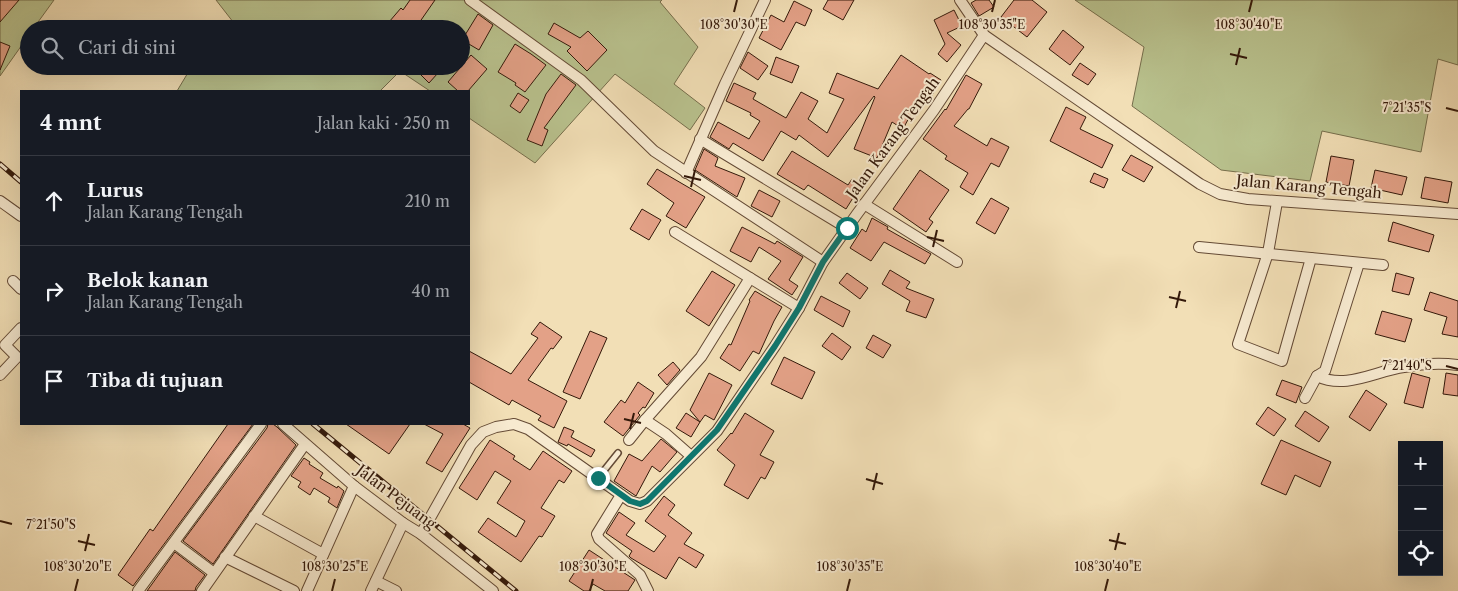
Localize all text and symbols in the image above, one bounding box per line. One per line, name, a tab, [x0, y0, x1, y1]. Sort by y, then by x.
text: 108°30'30"E	[700, 17, 768, 32]
text: 108°30'35"E	[959, 17, 1025, 32]
text: 108°30'40"E	[1215, 17, 1283, 32]
search box	[20, 20, 470, 75]
icon: search	[38, 34, 66, 62]
text: Cari di sini	[78, 36, 176, 59]
street label: Jalan Karang Tengah	[841, 73, 944, 204]
text: 7°21'35"S	[1382, 100, 1432, 115]
text: 4 mnt	[40, 110, 101, 135]
text: Jalan kaki · 250 m	[317, 113, 450, 133]
street label: Jalan Karang Tengah	[1233, 170, 1383, 202]
text: Lurus	[87, 179, 143, 202]
icon: ahead	[40, 187, 68, 215]
text: 210 m	[405, 191, 450, 211]
text: Jalan Karang Tengah	[87, 202, 243, 222]
route start	[836, 217, 859, 240]
text: Belok kanan	[87, 269, 209, 292]
icon: right	[40, 277, 68, 305]
text: 40 m	[411, 281, 450, 301]
text: Jalan Karang Tengah	[87, 292, 243, 312]
text: 7°21'40"S	[1382, 358, 1432, 373]
icon: arrive	[40, 367, 68, 395]
text: Tiba di tujuan	[87, 369, 223, 392]
map controls	[1398, 441, 1443, 576]
button: +	[1398, 441, 1443, 486]
street label: Jalan Pejuang	[351, 459, 440, 533]
route end	[587, 467, 610, 490]
button: −	[1398, 486, 1443, 531]
text: 7°21'50"S	[26, 517, 76, 532]
button: locate	[1398, 531, 1443, 576]
text: 108°30'20"E	[44, 559, 112, 574]
text: 108°30'25"E	[302, 559, 368, 574]
text: 108°30'30"E	[559, 559, 627, 574]
text: 108°30'35"E	[817, 559, 883, 574]
text: 108°30'40"E	[1074, 559, 1142, 574]

